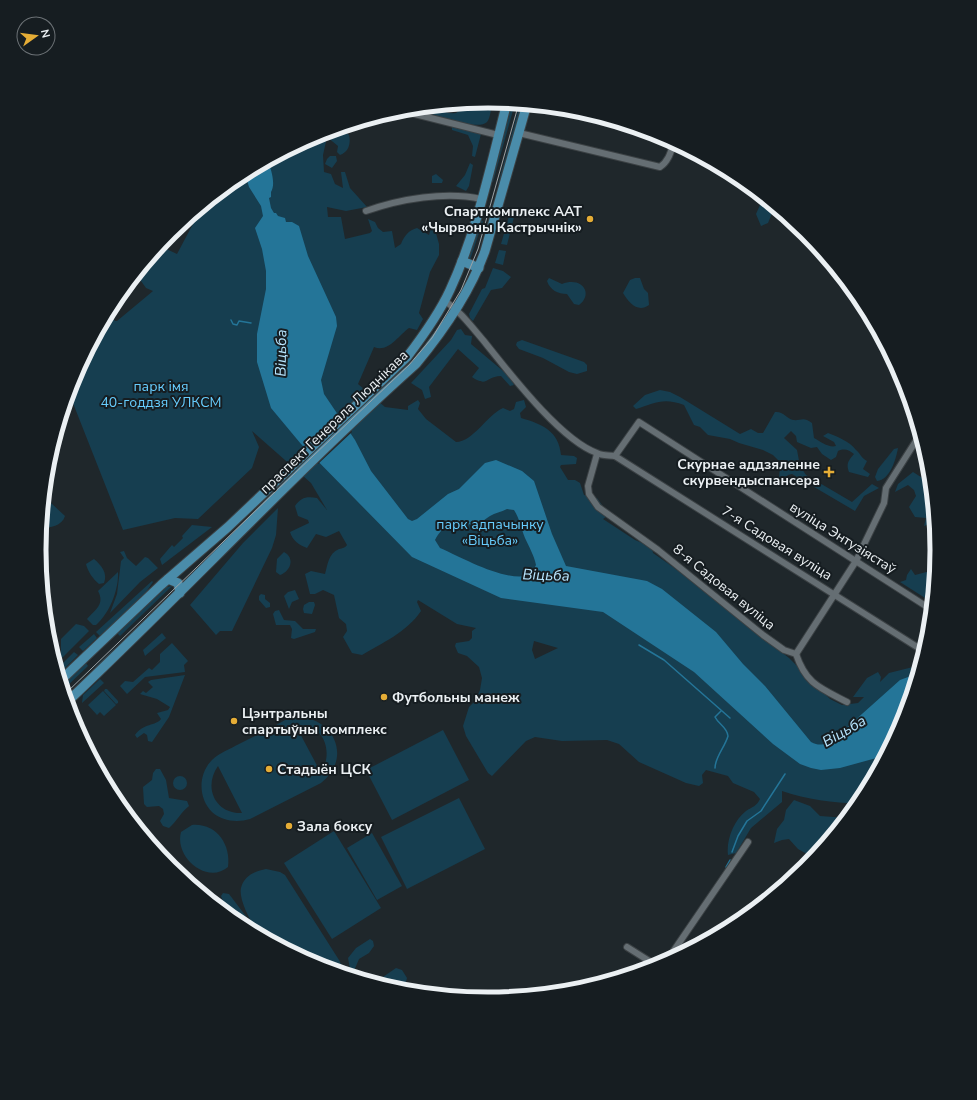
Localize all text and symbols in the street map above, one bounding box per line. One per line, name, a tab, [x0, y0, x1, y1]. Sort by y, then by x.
north arrow	[16, 16, 56, 56]
text: N	[37, 28, 53, 40]
place label: Спарткомплекс ААТ «Чырвоны Кастрычнік»	[421, 202, 582, 237]
marker: Спарткомплекс ААТ «Чырвоны Кастрычнік»	[585, 214, 595, 224]
water label: Віцьба	[271, 329, 291, 377]
street label: праспект Генерала Люднікава	[256, 346, 412, 498]
park label: парк імя 40-годдзя УЛКСМ	[100, 377, 222, 412]
place label: Скурнае аддзяленне скурвендыспансера	[677, 455, 820, 490]
marker: Скурнае аддзяленне скурвендыспансера	[823, 466, 835, 478]
street label: вуліца Энтузіястаў	[786, 498, 900, 579]
street label: 7-я Садовая вуліца	[718, 501, 836, 585]
park label: парк адпачынку «Віцьба»	[436, 515, 544, 550]
street label: 8-я Садовая вуліца	[669, 540, 779, 634]
water label: Віцьба	[522, 564, 570, 586]
place label: Футбольны манеж	[392, 688, 520, 707]
marker: Футбольны манеж	[379, 692, 389, 702]
place label: Цэнтральны спартыўны комплекс	[242, 704, 387, 739]
water label: Віцьба	[818, 710, 870, 752]
marker: Цэнтральны спартыўны комплекс	[229, 716, 239, 726]
place label: Стадыён ЦСК	[277, 760, 371, 779]
marker: Стадыён ЦСК	[264, 764, 274, 774]
place label: Зала боксу	[297, 817, 373, 836]
marker: Зала боксу	[284, 821, 294, 831]

